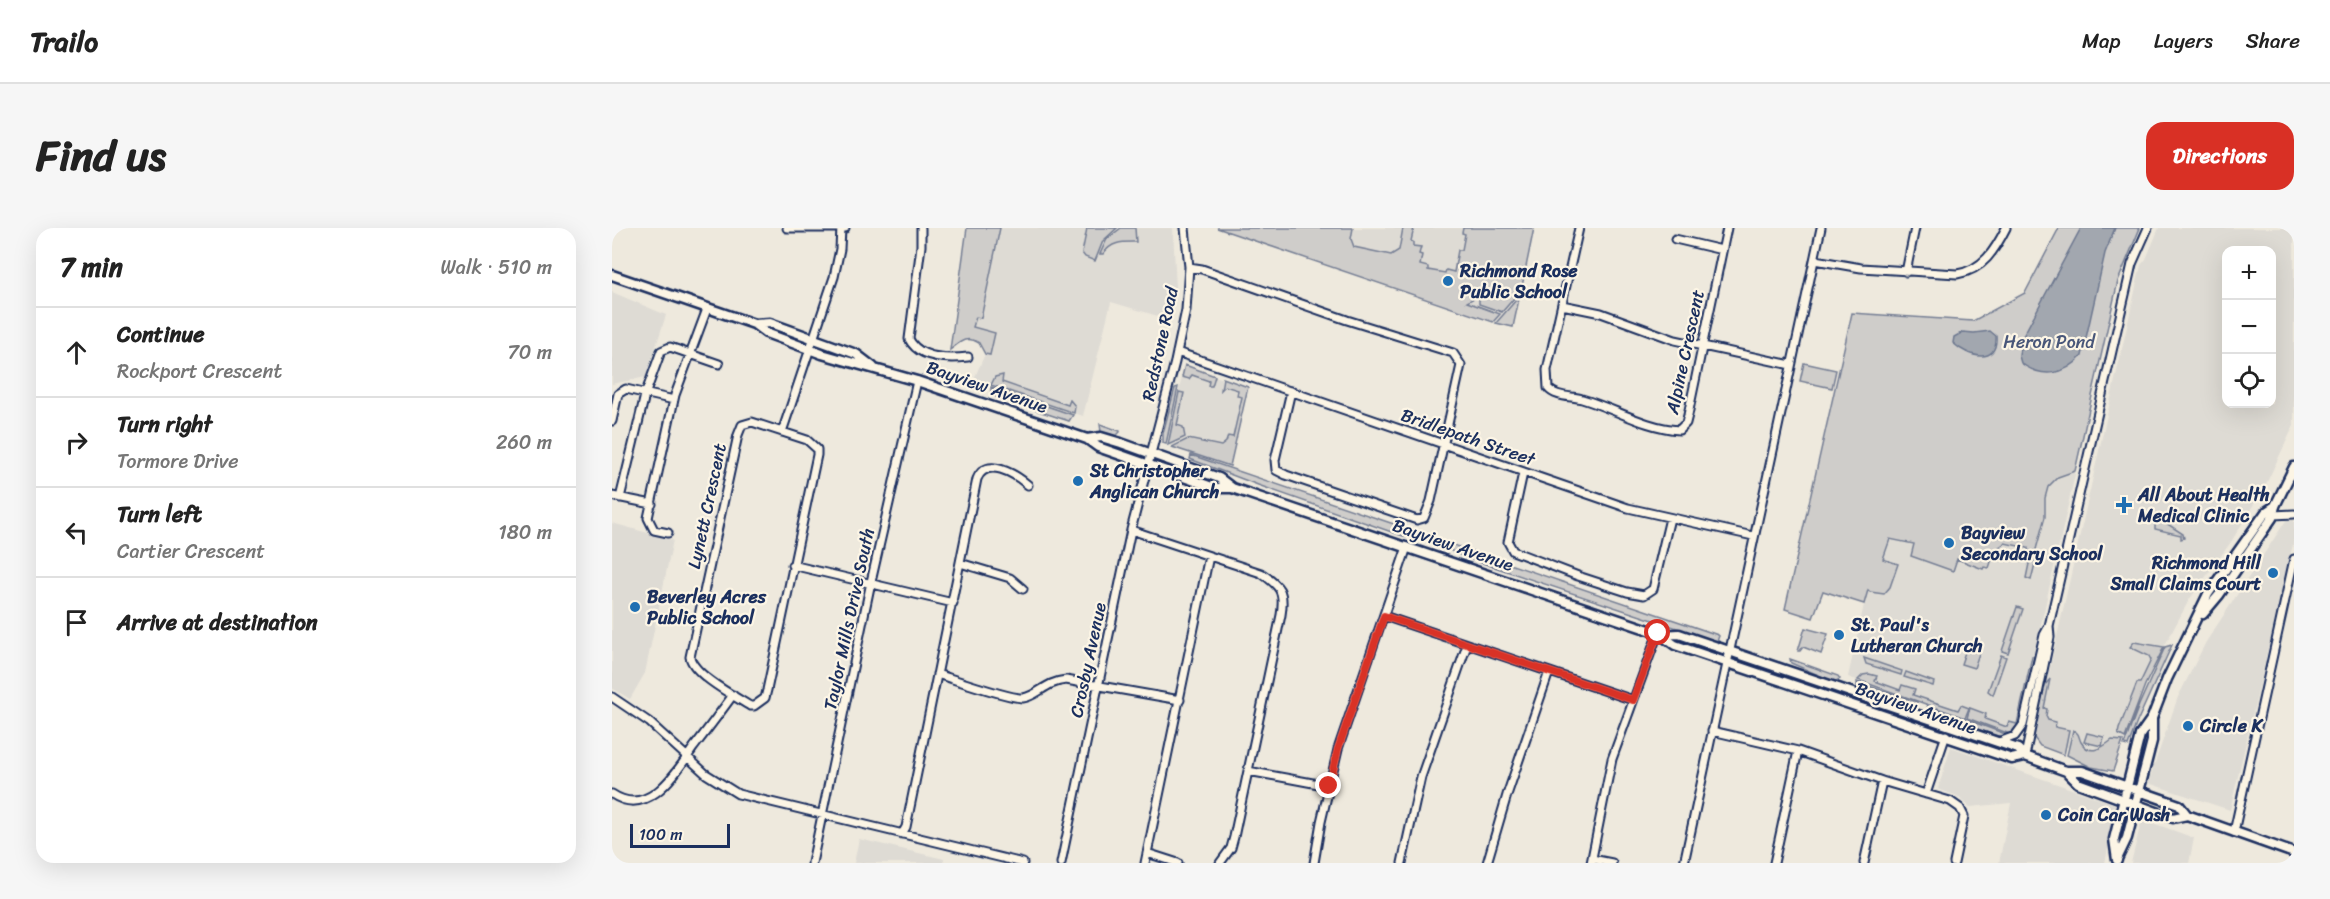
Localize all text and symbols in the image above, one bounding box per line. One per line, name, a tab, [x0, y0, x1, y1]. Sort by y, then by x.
text: Trailo	[30, 17, 98, 66]
text: Map	[2082, 22, 2121, 60]
text: Layers	[2154, 22, 2213, 60]
text: Share	[2246, 22, 2300, 60]
text: Find us	[36, 119, 166, 193]
button: Directions	[2146, 122, 2294, 190]
text: 7 min	[60, 244, 123, 290]
map controls	[2222, 246, 2276, 408]
button: +	[2222, 246, 2276, 300]
text: Walk · 510 m	[440, 250, 552, 285]
place label: Richmond Rose Public School	[1459, 255, 1578, 308]
marker: Richmond Rose Public School	[1441, 274, 1455, 288]
street label: Redstone Road	[1132, 282, 1188, 404]
street label: Alpine Crescent	[1656, 287, 1714, 418]
button: −	[2222, 300, 2276, 354]
text: Continue	[117, 315, 205, 354]
park label: Heron Pond	[2003, 326, 2096, 358]
text: 70 m	[507, 335, 552, 370]
icon: ahead	[60, 336, 93, 369]
street label: Bayview Avenue	[922, 351, 1052, 423]
text: Rockport Crescent	[117, 354, 282, 389]
button: locate	[2222, 354, 2276, 408]
street label: Bridlepath Street	[1396, 399, 1540, 475]
text: Turn right	[117, 405, 212, 444]
text: 260 m	[496, 425, 552, 460]
icon: right	[60, 426, 93, 459]
street label: Lynett Crescent	[678, 440, 736, 572]
text: Tormore Drive	[117, 444, 239, 479]
place label: St Christopher Anglican Church	[1089, 455, 1220, 508]
marker: St Christopher Anglican Church	[1071, 474, 1085, 488]
place label: All About Health Medical Clinic	[2137, 479, 2270, 532]
text: Turn left	[117, 495, 202, 534]
marker: All About Health Medical Clinic	[2115, 496, 2133, 514]
street label: Bayview Avenue	[1388, 509, 1518, 581]
text: 180 m	[498, 515, 552, 550]
icon: left	[60, 516, 93, 549]
place label: Bayview Secondary School	[1960, 517, 2103, 570]
street label: Taylor Mills Drive South	[814, 525, 884, 713]
text: Cartier Crescent	[117, 534, 265, 569]
marker: Bayview Secondary School	[1942, 536, 1956, 550]
place label: Richmond Hill Small Claims Court	[2109, 547, 2262, 600]
marker: Richmond Hill Small Claims Court	[2266, 566, 2280, 580]
place label: Beverley Acres Public School	[647, 581, 767, 634]
street label: Crosby Avenue	[1060, 599, 1116, 721]
marker: Beverley Acres Public School	[628, 600, 642, 614]
text: Arrive at destination	[117, 603, 318, 642]
icon: arrive	[60, 606, 93, 639]
place label: St. Paul's Lutheran Church	[1850, 609, 1983, 662]
route start	[1644, 619, 1670, 645]
marker: St. Paul's Lutheran Church	[1832, 628, 1846, 642]
street label: Bayview Avenue	[1851, 672, 1981, 744]
place label: Circle K	[2199, 710, 2265, 742]
marker: Circle K	[2181, 719, 2195, 733]
route end	[1315, 772, 1341, 798]
place label: Coin Car Wash	[2057, 799, 2171, 831]
marker: Coin Car Wash	[2039, 808, 2053, 822]
text: 100 m	[639, 820, 683, 849]
scale bar	[630, 821, 730, 848]

